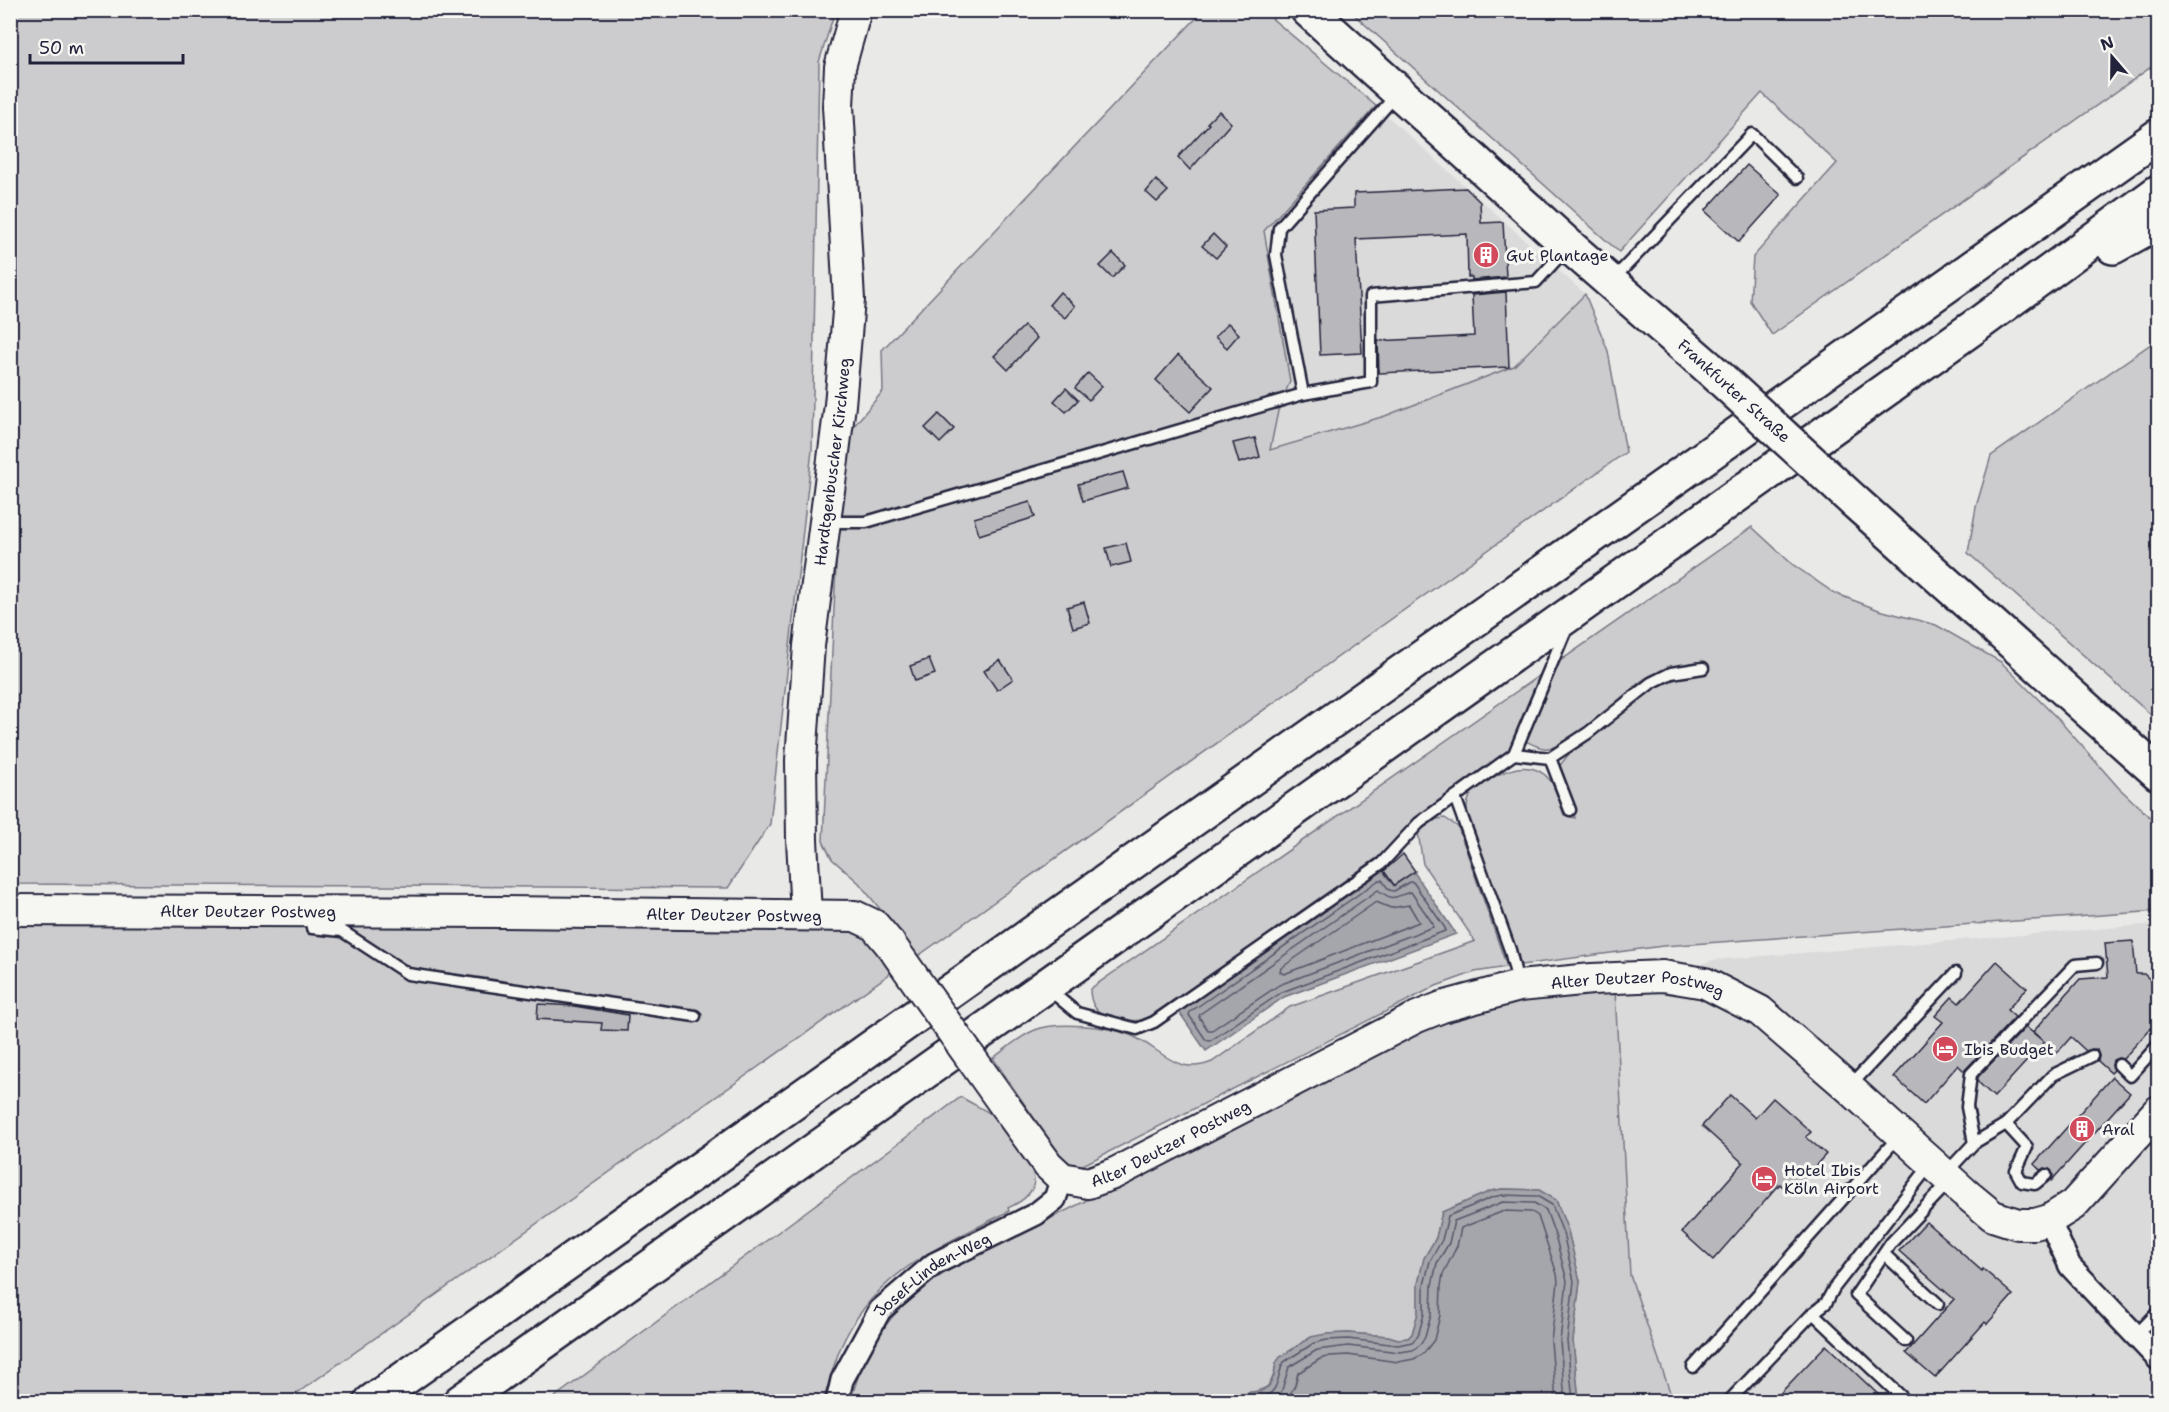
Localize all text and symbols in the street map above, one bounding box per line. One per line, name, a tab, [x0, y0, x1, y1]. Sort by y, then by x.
scale bar	[30, 27, 183, 65]
north arrow	[2082, 27, 2142, 87]
text: N	[2097, 31, 2117, 55]
text: 50 m	[39, 36, 84, 60]
building icon: Gut Plantage	[1471, 240, 1501, 270]
place label: Gut Plantage	[1506, 245, 1609, 266]
street label: Frankfurter Straße	[1673, 335, 1795, 447]
street label: Hardtgenbuscher Kirchweg	[809, 357, 855, 567]
street label: Alter Deutzer Postweg	[160, 900, 336, 922]
street label: Alter Deutzer Postweg	[646, 903, 822, 926]
street label: Alter Deutzer Postweg	[1550, 965, 1729, 1002]
hotel icon: Ibis Budget	[1930, 1034, 1960, 1064]
place label: Ibis Budget	[1964, 1039, 2054, 1060]
street label: Alter Deutzer Postweg	[1088, 1094, 1254, 1192]
building icon: Aral	[2067, 1114, 2097, 1144]
place label: Aral	[2102, 1119, 2135, 1140]
place label: Hotel Ibis Köln Airport	[1784, 1160, 1879, 1199]
hotel icon: Hotel Ibis Köln Airport	[1749, 1164, 1779, 1194]
street label: Josef-Linden-Weg	[868, 1227, 994, 1319]

